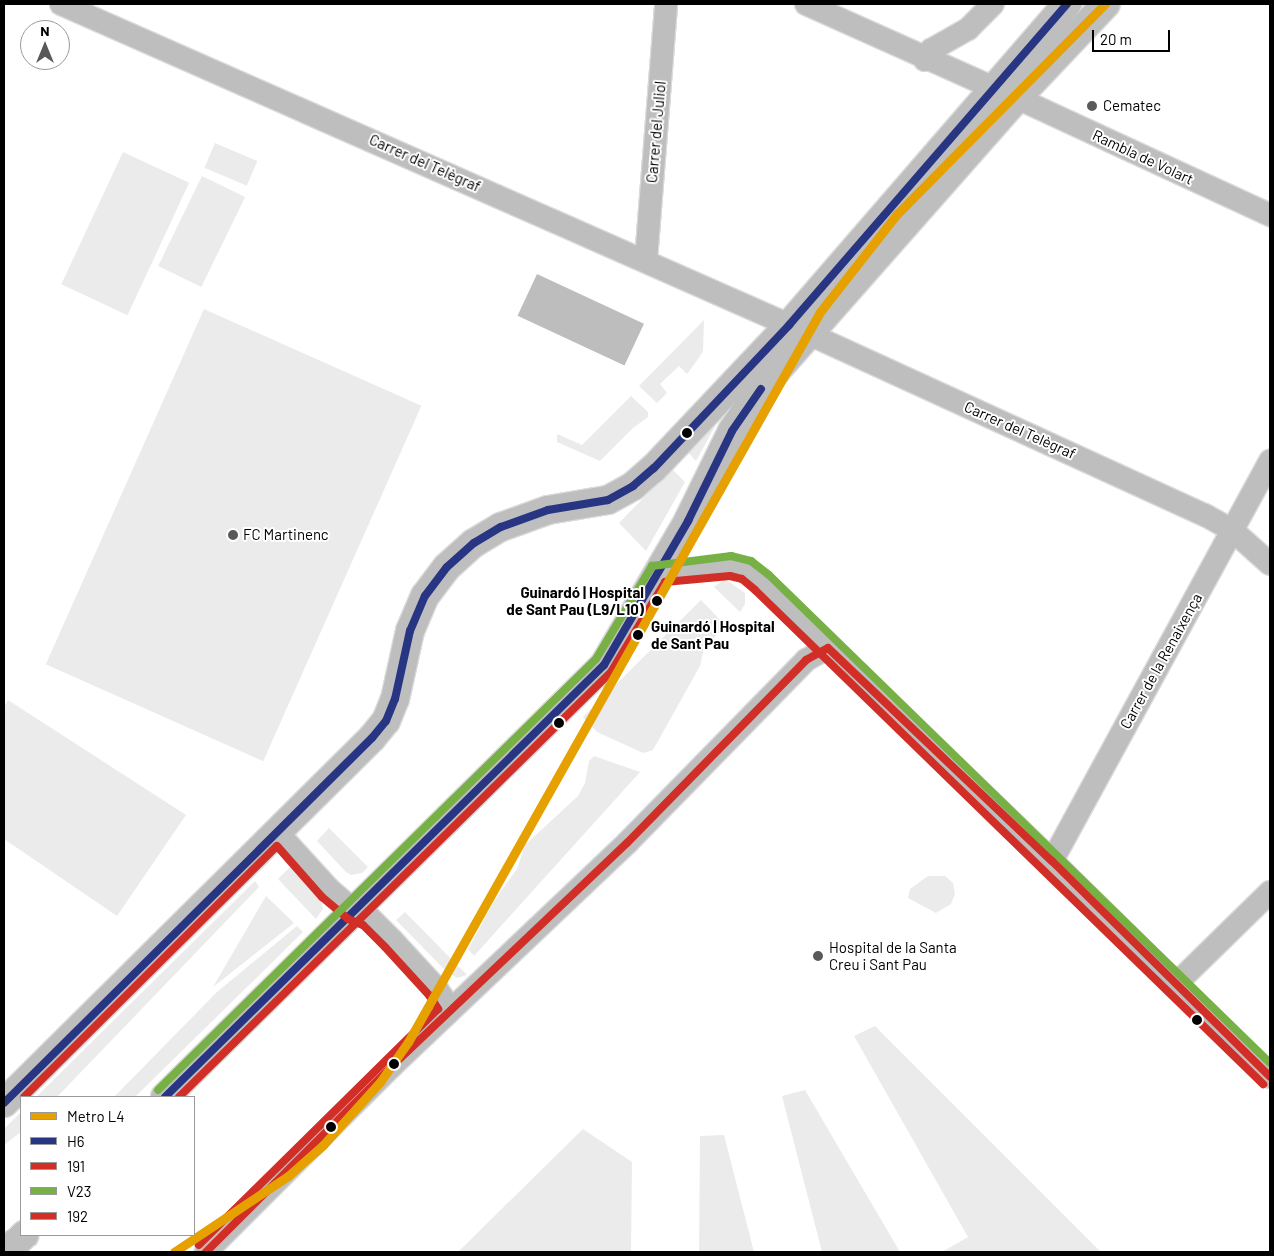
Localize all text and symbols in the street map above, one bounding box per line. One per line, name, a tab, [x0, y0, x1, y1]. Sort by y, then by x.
north arrow	[20, 20, 70, 70]
scale bar	[1094, 20, 1172, 52]
text: N	[40, 22, 50, 39]
text: 20 m	[1100, 30, 1132, 48]
street label: Carrer del Juliol	[643, 80, 669, 184]
place label: Cematec	[1103, 97, 1161, 115]
marker: Cematec	[1085, 99, 1099, 113]
street label: Rambla de Volart	[1090, 126, 1196, 188]
street label: Carrer del Telègraf	[367, 130, 483, 196]
street label: Carrer del Telègraf	[962, 397, 1078, 463]
unlabelled marker	[682, 428, 692, 438]
place label: FC Martinenc	[243, 526, 329, 544]
marker: FC Martinenc	[227, 529, 239, 541]
place label: Guinardó | Hospital de Sant Pau (L9/L10)	[506, 583, 644, 618]
street label: Carrer de la Renaixença	[1116, 590, 1206, 732]
marker: Guinardó | Hospital de Sant Pau (L9/L10)	[648, 592, 666, 610]
place label: Guinardó | Hospital de Sant Pau	[651, 617, 775, 652]
marker: Guinardó | Hospital de Sant Pau	[629, 626, 647, 644]
unlabelled marker	[554, 718, 564, 728]
place label: Hospital de la Santa Creu i Sant Pau	[829, 938, 957, 973]
marker: Hospital de la Santa Creu i Sant Pau	[811, 949, 825, 963]
unlabelled marker	[1192, 1015, 1202, 1025]
unlabelled marker	[389, 1059, 399, 1069]
legend	[20, 1096, 195, 1236]
text: Metro L4	[67, 1107, 124, 1125]
unlabelled marker	[326, 1122, 336, 1132]
text: H6	[67, 1132, 85, 1150]
text: 191	[67, 1157, 85, 1175]
text: V23	[67, 1182, 92, 1200]
text: 192	[67, 1207, 88, 1225]

